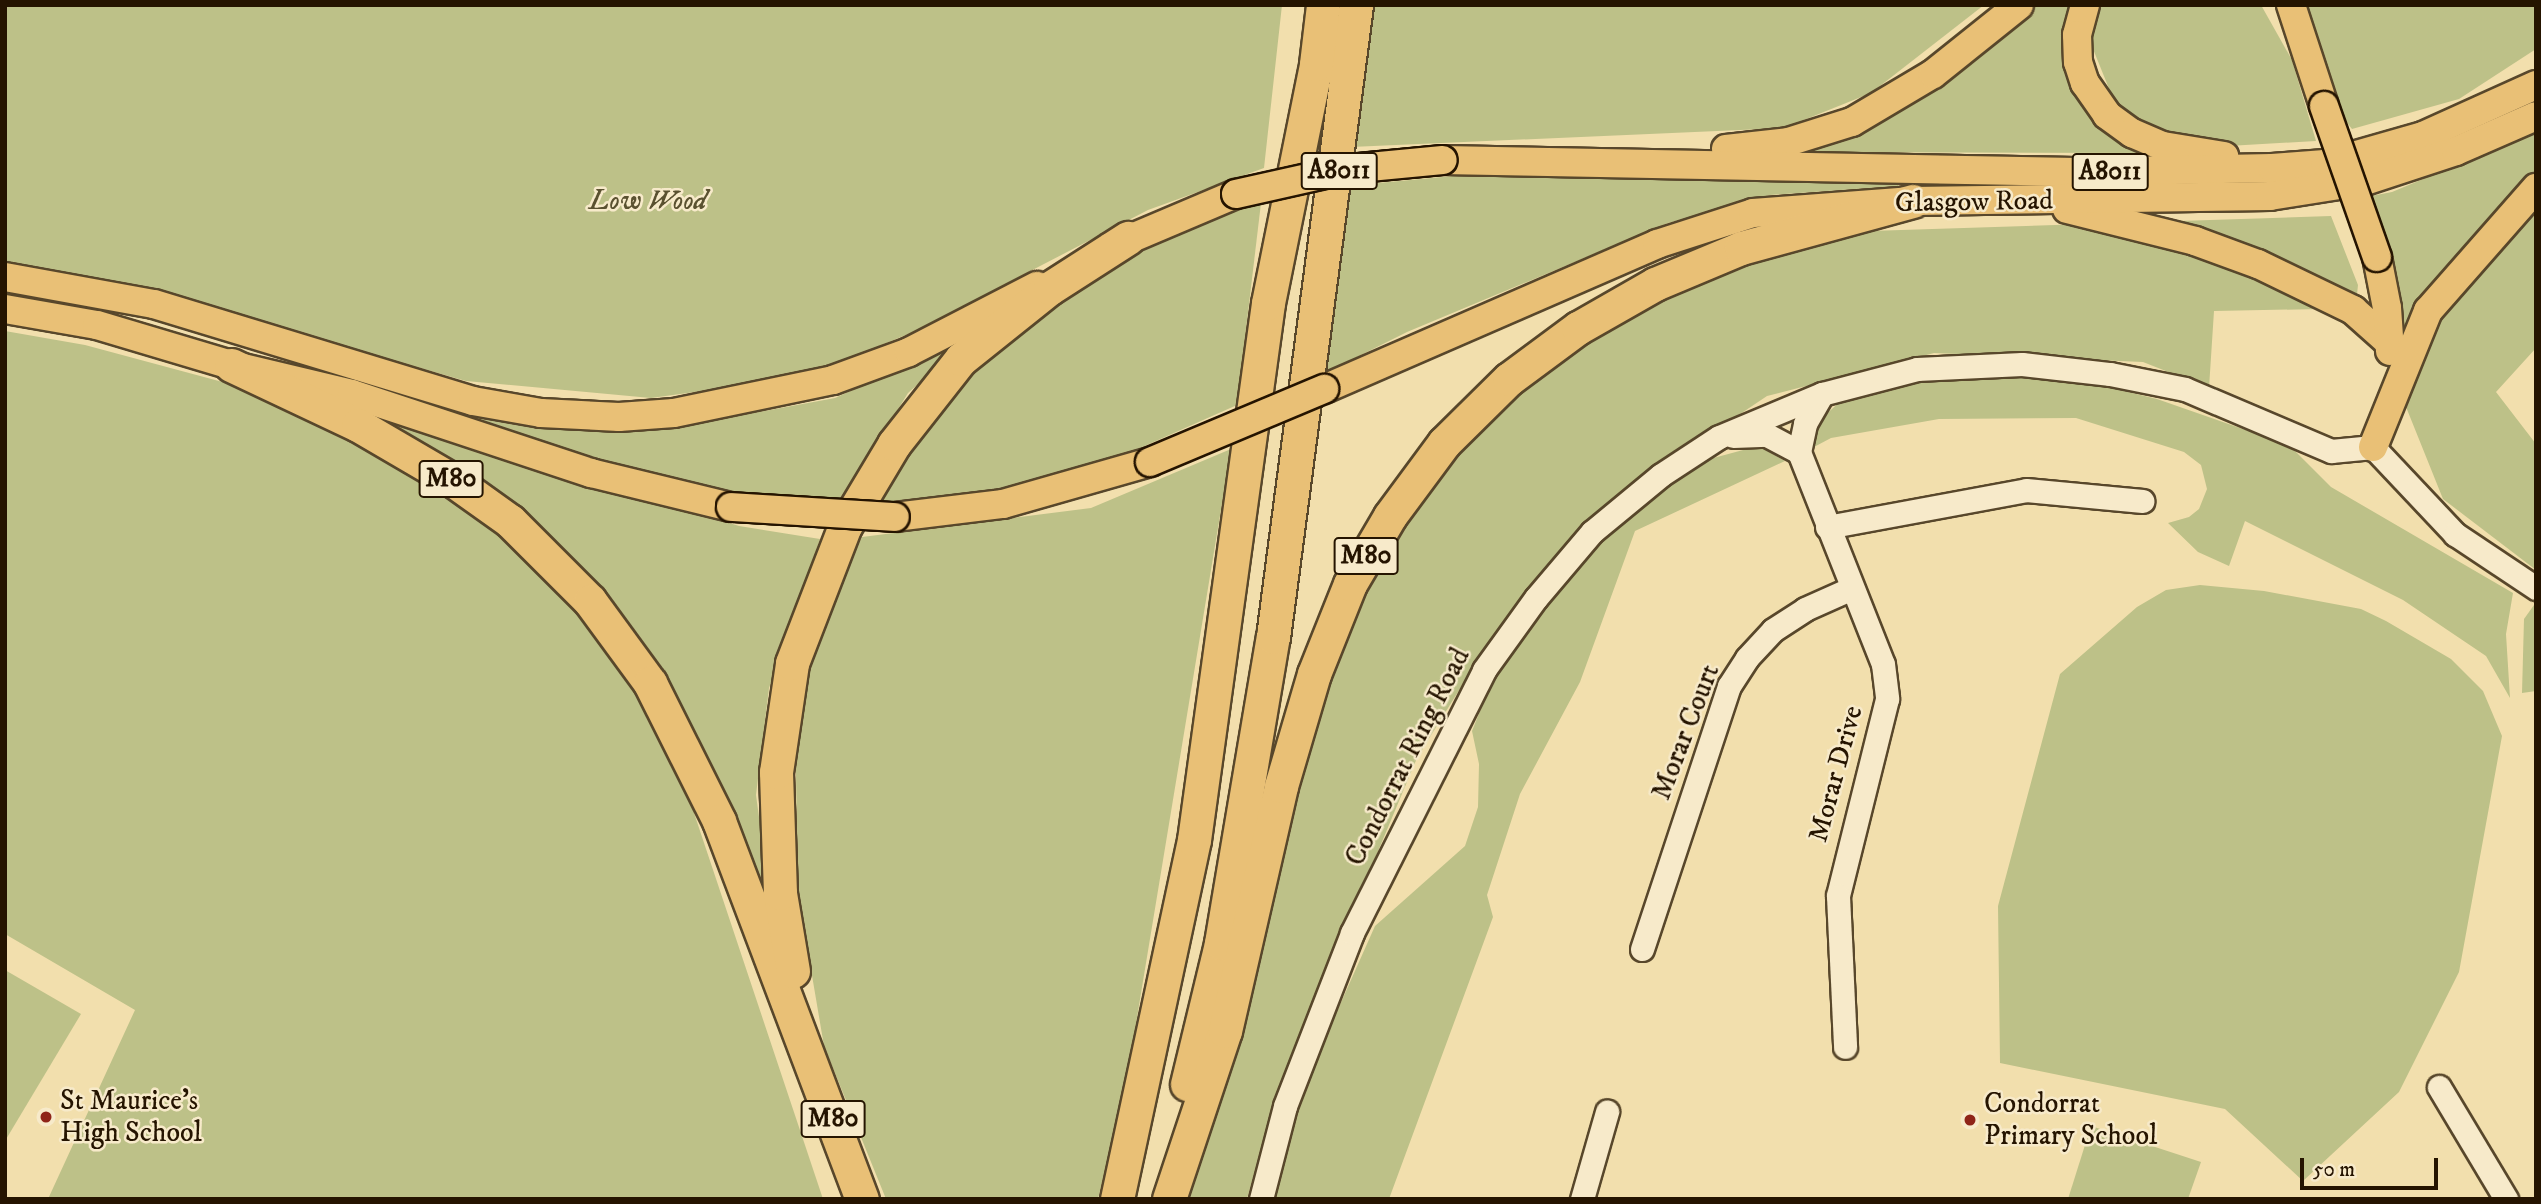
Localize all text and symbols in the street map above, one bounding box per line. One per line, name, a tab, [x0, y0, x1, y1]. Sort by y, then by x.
road number: A8011	[1300, 148, 1378, 194]
road number: A8011	[2072, 150, 2148, 195]
park label: Low Wood	[589, 184, 707, 218]
street label: Glasgow Road	[1895, 184, 2053, 220]
road number: M80	[418, 457, 484, 502]
road number: M80	[1333, 534, 1399, 578]
street label: Condorrat Ring Road	[1339, 642, 1477, 872]
street label: Morar Court	[1645, 659, 1727, 805]
street label: Morar Drive	[1802, 702, 1870, 846]
place label: St Maurice's High School	[60, 1084, 202, 1150]
place label: Condorrat Primary School	[1984, 1087, 2157, 1153]
road number: M80	[800, 1096, 866, 1142]
marker: St Maurice's High School	[38, 1109, 54, 1125]
marker: Condorrat Primary School	[1962, 1112, 1978, 1128]
scale bar	[2303, 1144, 2441, 1188]
text: 50 m	[2313, 1157, 2355, 1183]

